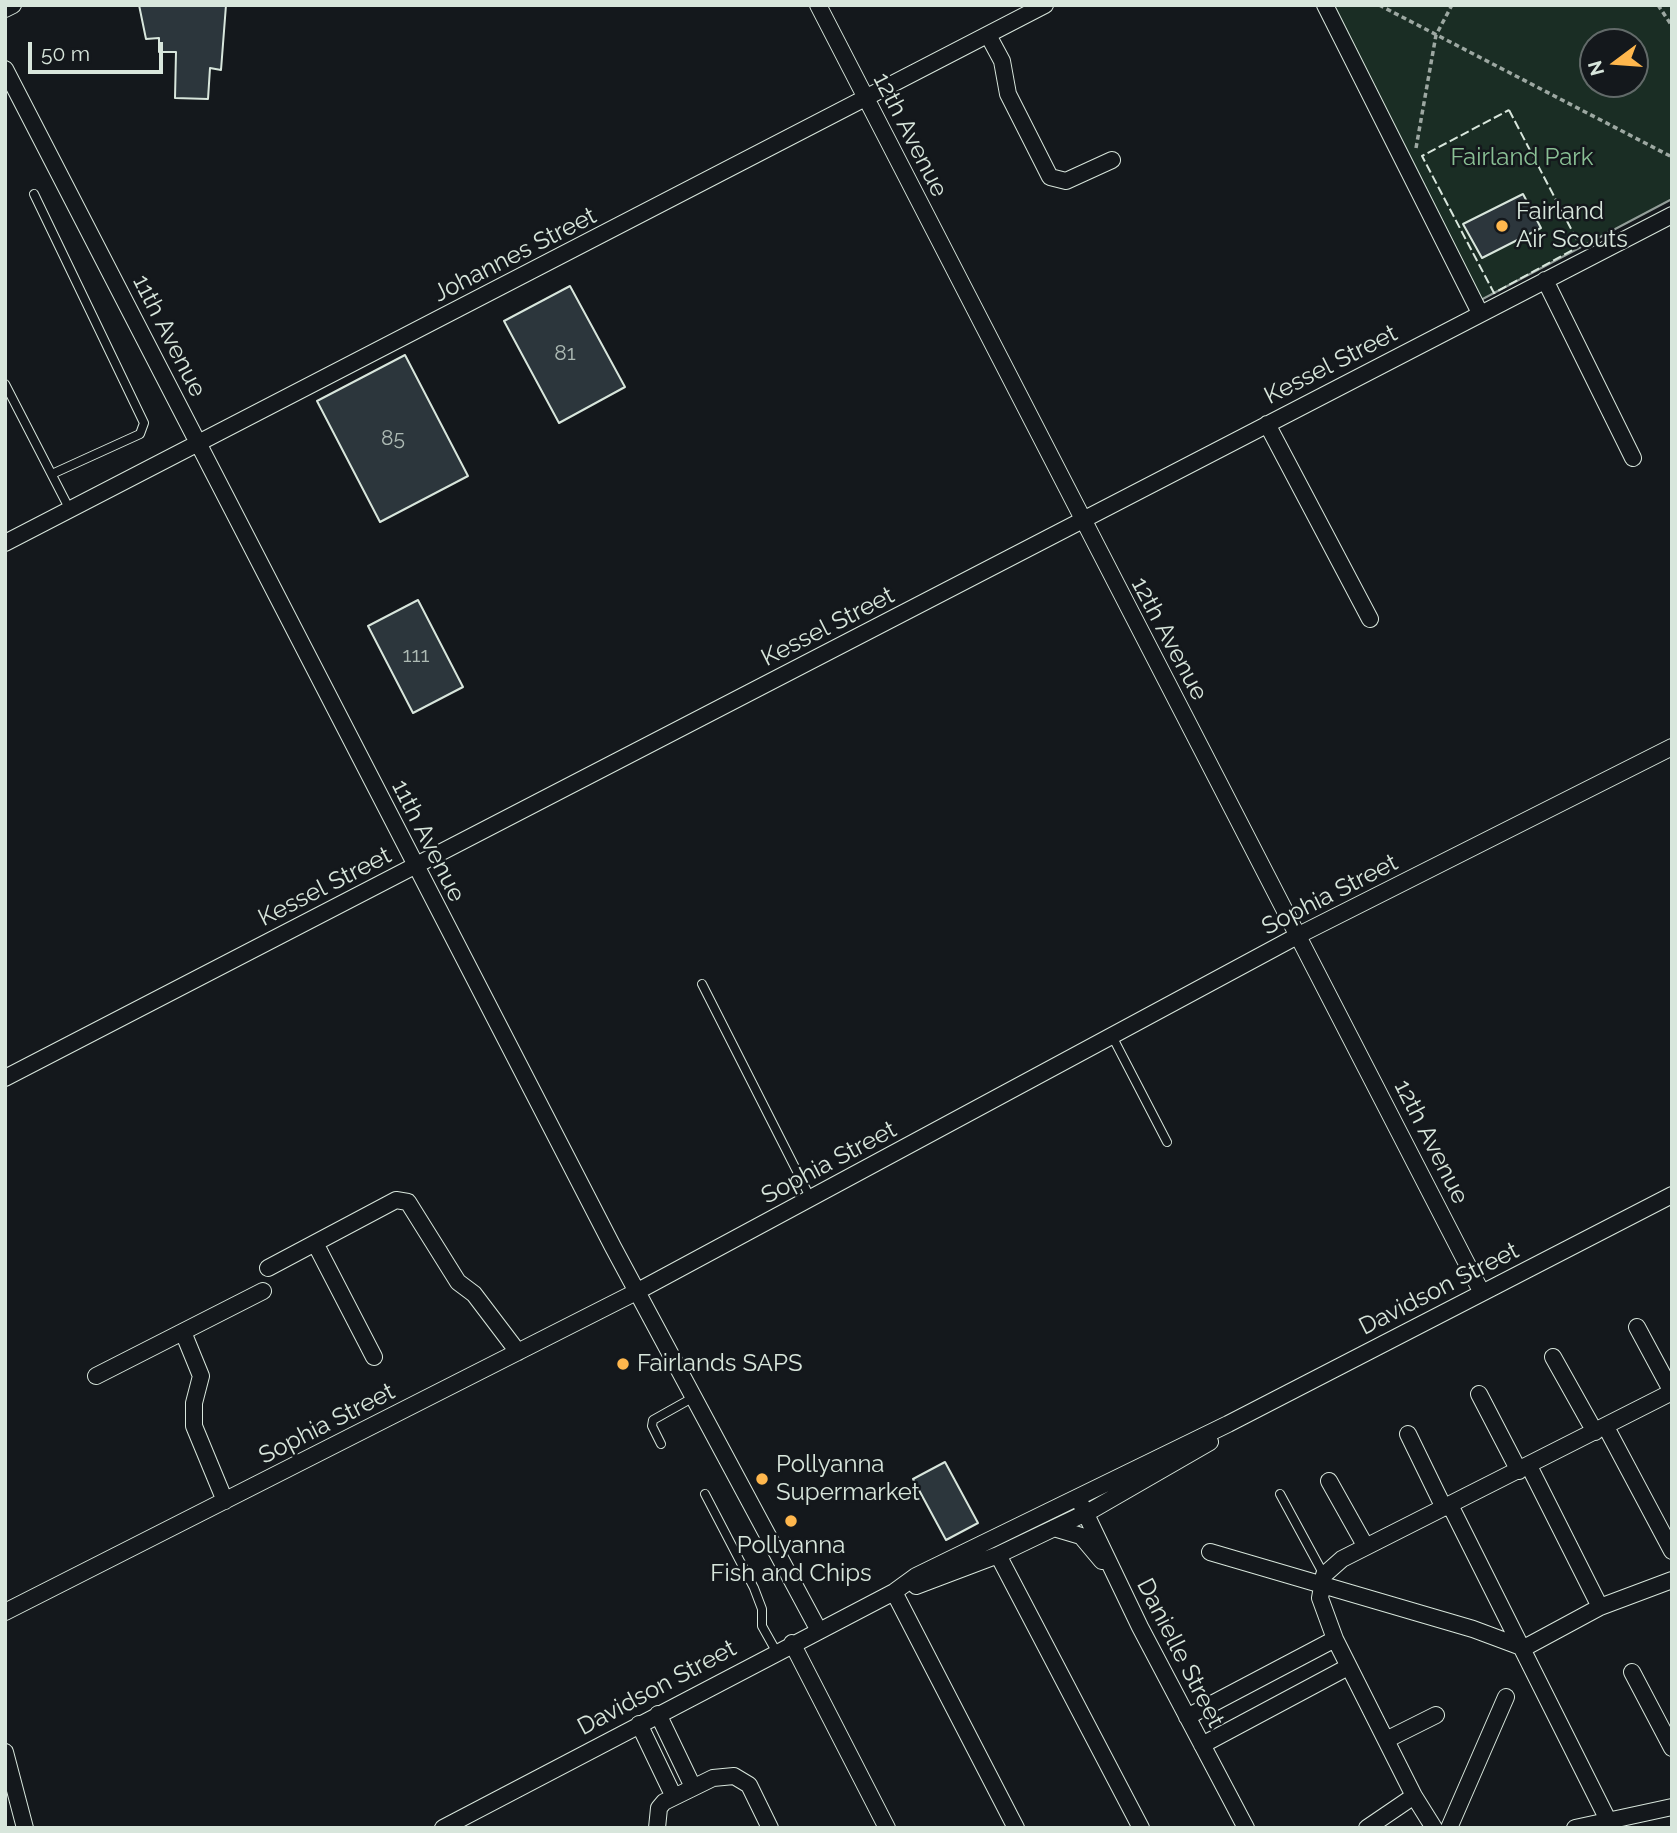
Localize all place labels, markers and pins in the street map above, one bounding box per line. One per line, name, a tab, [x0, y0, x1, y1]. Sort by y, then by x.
place label: Fairland Air Scouts	[1516, 198, 1628, 254]
marker: Fairland Air Scouts	[1494, 218, 1510, 234]
place label: Fairlands SAPS	[637, 1350, 803, 1378]
marker: Fairlands SAPS	[615, 1356, 631, 1372]
place label: Pollyanna Supermarket	[776, 1451, 920, 1507]
marker: Pollyanna Supermarket	[754, 1471, 770, 1487]
marker: Pollyanna Fish and Chips	[783, 1513, 799, 1529]
place label: Pollyanna Fish and Chips	[710, 1532, 872, 1588]

